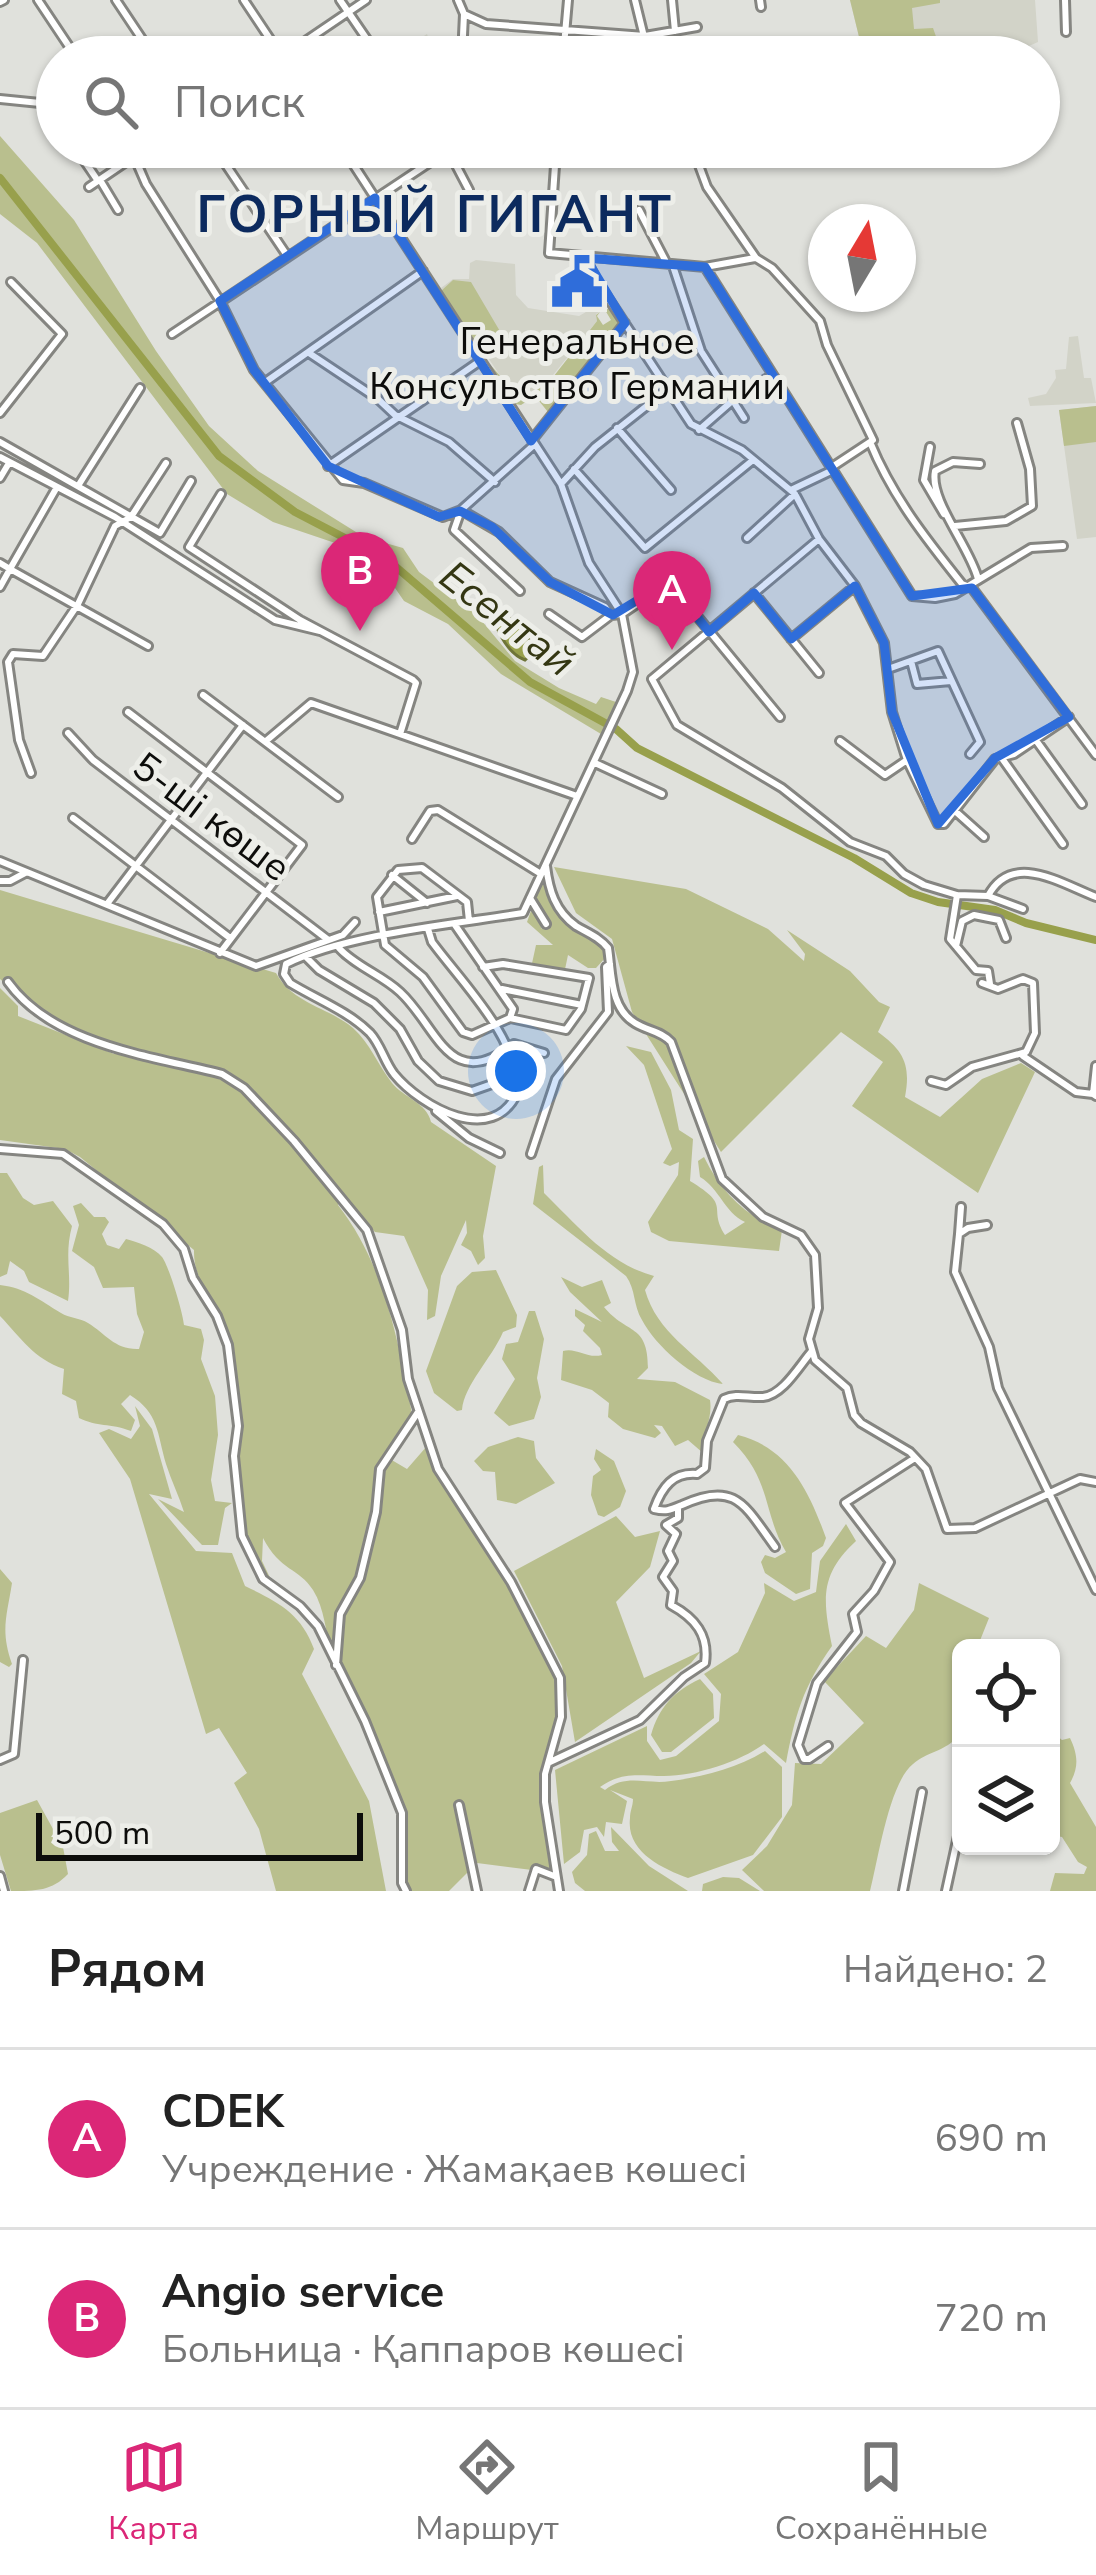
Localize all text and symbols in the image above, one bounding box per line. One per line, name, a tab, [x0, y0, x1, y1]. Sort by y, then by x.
search box	[36, 36, 1060, 168]
icon: search	[78, 69, 144, 135]
text: Поиск	[174, 72, 305, 133]
district label: ГОРНЫЙ ГИГАНТ	[196, 180, 674, 250]
north arrow	[808, 204, 916, 312]
public building icon: Генеральное Консульство Германии	[548, 253, 606, 311]
place label: Генеральное Консульство Германии	[369, 315, 785, 413]
pin: B	[321, 532, 399, 631]
water label: Есентай	[427, 548, 587, 690]
pin: A	[633, 551, 711, 650]
street label: 5-ші көше	[121, 740, 301, 894]
your location	[486, 1041, 546, 1101]
map controls	[952, 1639, 1060, 1855]
button: locate	[952, 1639, 1060, 1747]
button: layers	[952, 1747, 1060, 1855]
scale bar	[36, 1807, 363, 1860]
text: 500 m	[54, 1811, 150, 1856]
text: Рядом	[48, 1934, 206, 2004]
text: Найдено: 2	[843, 1943, 1048, 1996]
text: CDEK	[162, 2082, 284, 2143]
text: A	[72, 2112, 102, 2165]
text: 690 m	[934, 2112, 1048, 2165]
text: Учреждение · Жамақаев көшесі	[162, 2143, 747, 2196]
text: Angio service	[162, 2262, 444, 2323]
text: B	[74, 2292, 100, 2345]
text: 720 m	[934, 2292, 1048, 2345]
text: Больница · Қаппаров көшесі	[162, 2323, 685, 2376]
tab: Карта	[108, 2434, 199, 2551]
tab: Маршрут	[415, 2434, 559, 2551]
tab: Сохранённые	[775, 2434, 988, 2551]

